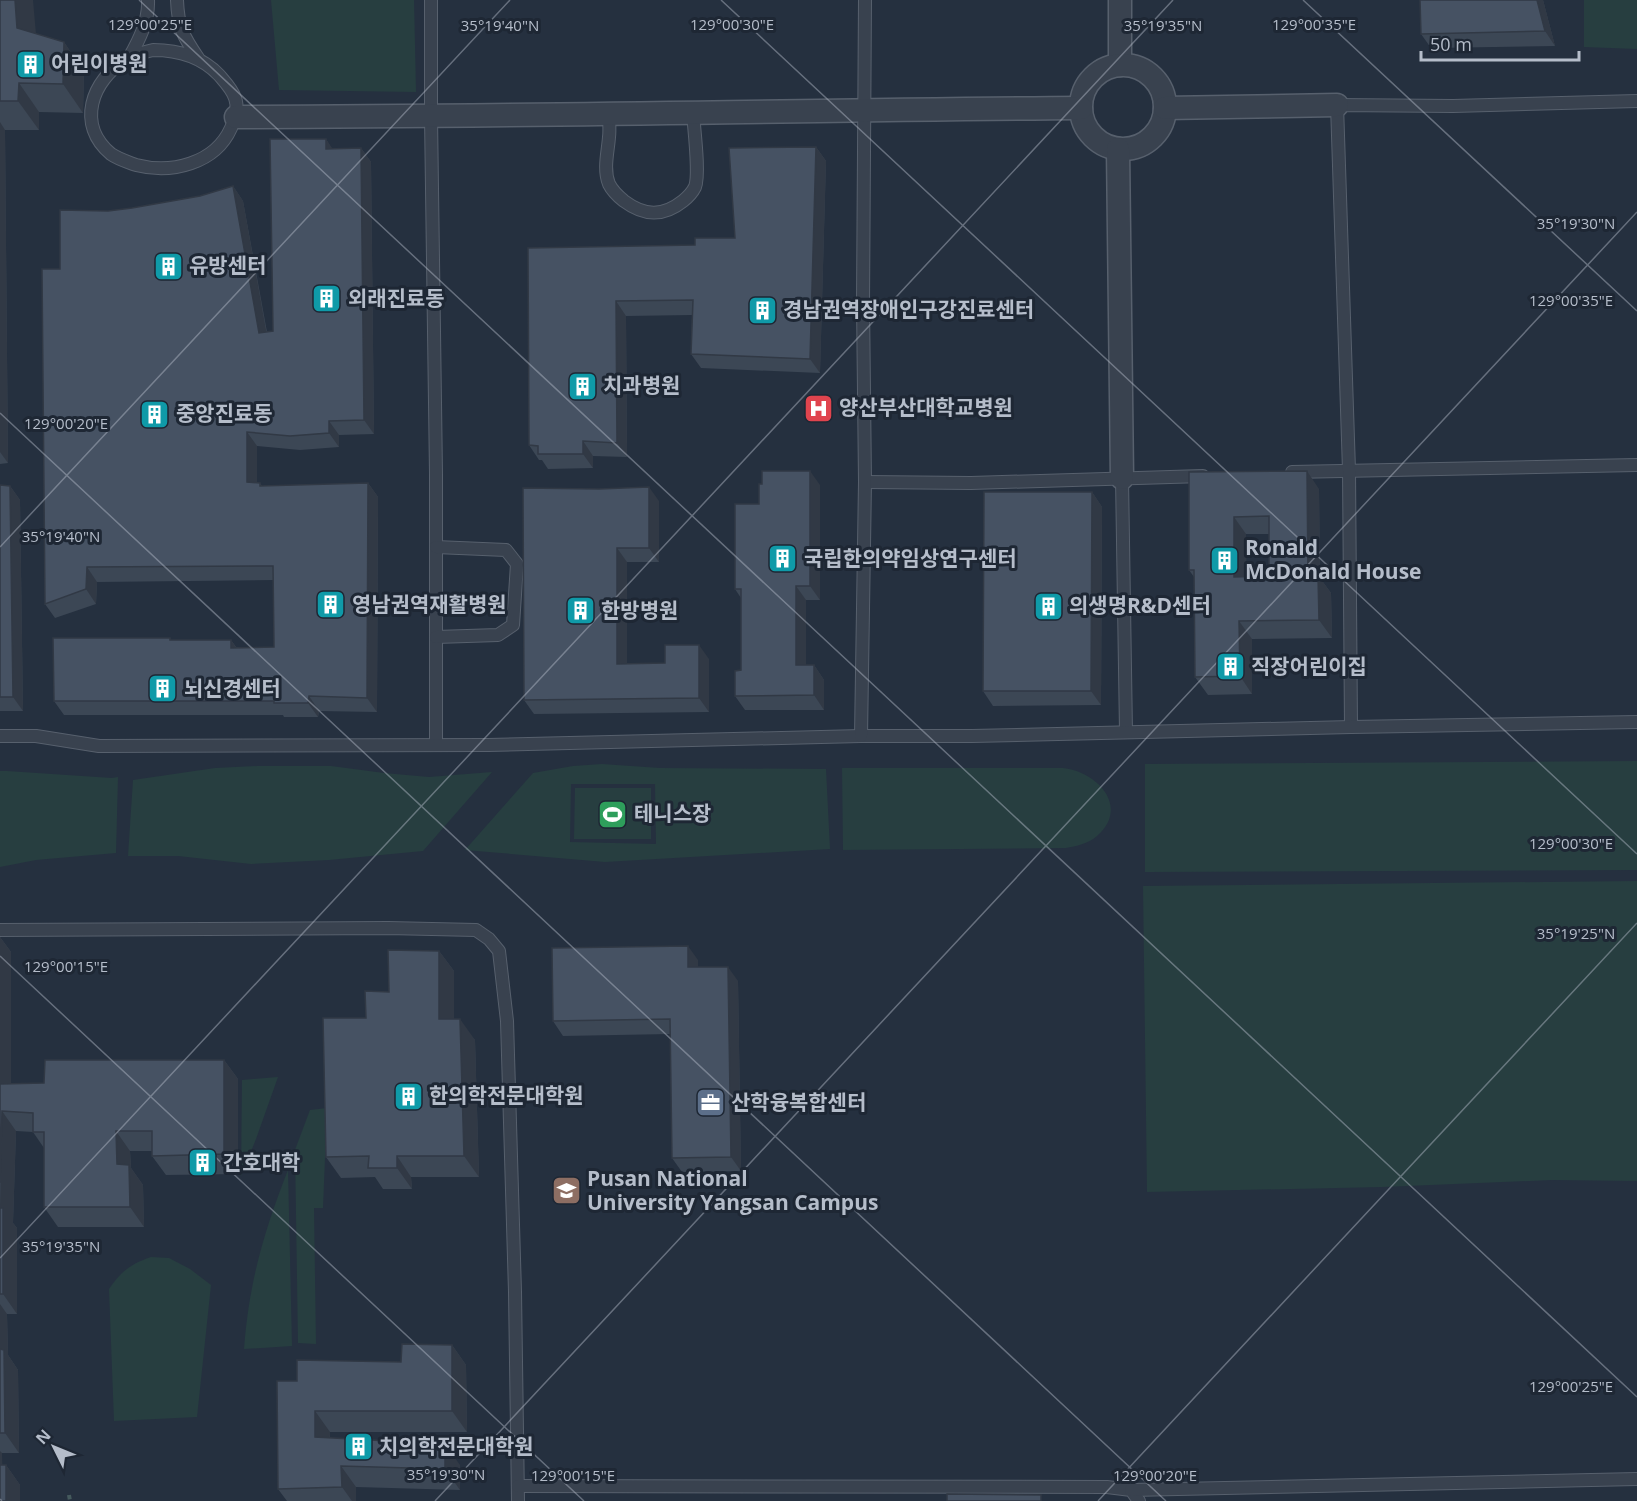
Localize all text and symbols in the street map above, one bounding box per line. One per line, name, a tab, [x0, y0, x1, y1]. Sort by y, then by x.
text: 129°00'25"E	[108, 14, 192, 34]
text: 129°00'30"E	[690, 14, 774, 34]
text: 129°00'35"E	[1272, 14, 1356, 34]
text: 35°19'40"N	[461, 15, 539, 35]
text: 35°19'35"N	[1124, 15, 1202, 35]
scale bar	[1421, 24, 1578, 62]
text: 50 m	[1430, 32, 1472, 56]
building icon: 어린이병원	[14, 48, 46, 80]
place label: 어린이병원	[51, 49, 148, 77]
text: 35°19'30"N	[1537, 213, 1615, 233]
building icon: 유방센터	[152, 250, 184, 282]
place label: 유방센터	[189, 251, 266, 279]
building icon: 외래진료동	[311, 283, 343, 315]
place label: 외래진료동	[348, 284, 445, 312]
text: 129°00'35"E	[1529, 290, 1613, 310]
building icon: 경남권역장애인구강진료센터	[746, 294, 778, 326]
place label: 경남권역장애인구강진료센터	[783, 295, 1034, 323]
building icon: 치과병원	[566, 370, 598, 402]
place label: 치과병원	[603, 371, 680, 399]
hospital icon: 양산부산대학교병원	[802, 392, 834, 424]
place label: 양산부산대학교병원	[839, 393, 1013, 421]
building icon: 중앙진료동	[139, 398, 171, 430]
place label: 중앙진료동	[176, 399, 273, 427]
text: 129°00'20"E	[24, 413, 108, 433]
text: 35°19'40"N	[22, 526, 100, 546]
place label: Ronald McDonald House	[1245, 533, 1422, 585]
building icon: 국립한의약임상연구센터	[767, 543, 799, 575]
place label: 국립한의약임상연구센터	[804, 544, 1017, 572]
building icon: Ronald McDonald House	[1208, 544, 1240, 576]
building icon: 영남권역재활병원	[315, 589, 347, 621]
place label: 영남권역재활병원	[352, 590, 507, 618]
building icon: 의생명R&D센터	[1032, 590, 1064, 622]
place label: 의생명R&D센터	[1069, 591, 1211, 619]
building icon: 한방병원	[564, 595, 596, 627]
place label: 한방병원	[601, 596, 678, 624]
building icon: 직장어린이집	[1214, 651, 1246, 683]
place label: 직장어린이집	[1251, 652, 1367, 680]
building icon: 뇌신경센터	[147, 673, 179, 705]
place label: 뇌신경센터	[184, 674, 281, 702]
sports icon: 테니스장	[597, 798, 629, 830]
place label: 테니스장	[634, 799, 711, 827]
text: 129°00'30"E	[1529, 833, 1613, 853]
text: 35°19'25"N	[1537, 923, 1615, 943]
text: 129°00'15"E	[24, 956, 108, 976]
building icon: 한의학전문대학원	[392, 1080, 424, 1112]
place label: 한의학전문대학원	[429, 1081, 584, 1109]
office icon: 산학융복합센터	[694, 1087, 726, 1119]
place label: 산학융복합센터	[731, 1088, 866, 1116]
building icon: 간호대학	[186, 1147, 218, 1179]
place label: 간호대학	[223, 1148, 300, 1176]
place label: Pusan National University Yangsan Campus	[587, 1164, 878, 1216]
school or university icon: Pusan National University Yangsan Campus	[550, 1175, 582, 1207]
text: 35°19'35"N	[22, 1236, 100, 1256]
text: 129°00'25"E	[1529, 1376, 1613, 1396]
north arrow	[24, 1417, 84, 1477]
text: N	[31, 1425, 56, 1449]
building icon: 치의학전문대학원	[342, 1431, 374, 1463]
place label: 치의학전문대학원	[379, 1432, 534, 1460]
text: 35°19'30"N	[407, 1464, 485, 1484]
text: 129°00'15"E	[531, 1465, 615, 1485]
text: 129°00'20"E	[1113, 1465, 1197, 1485]

